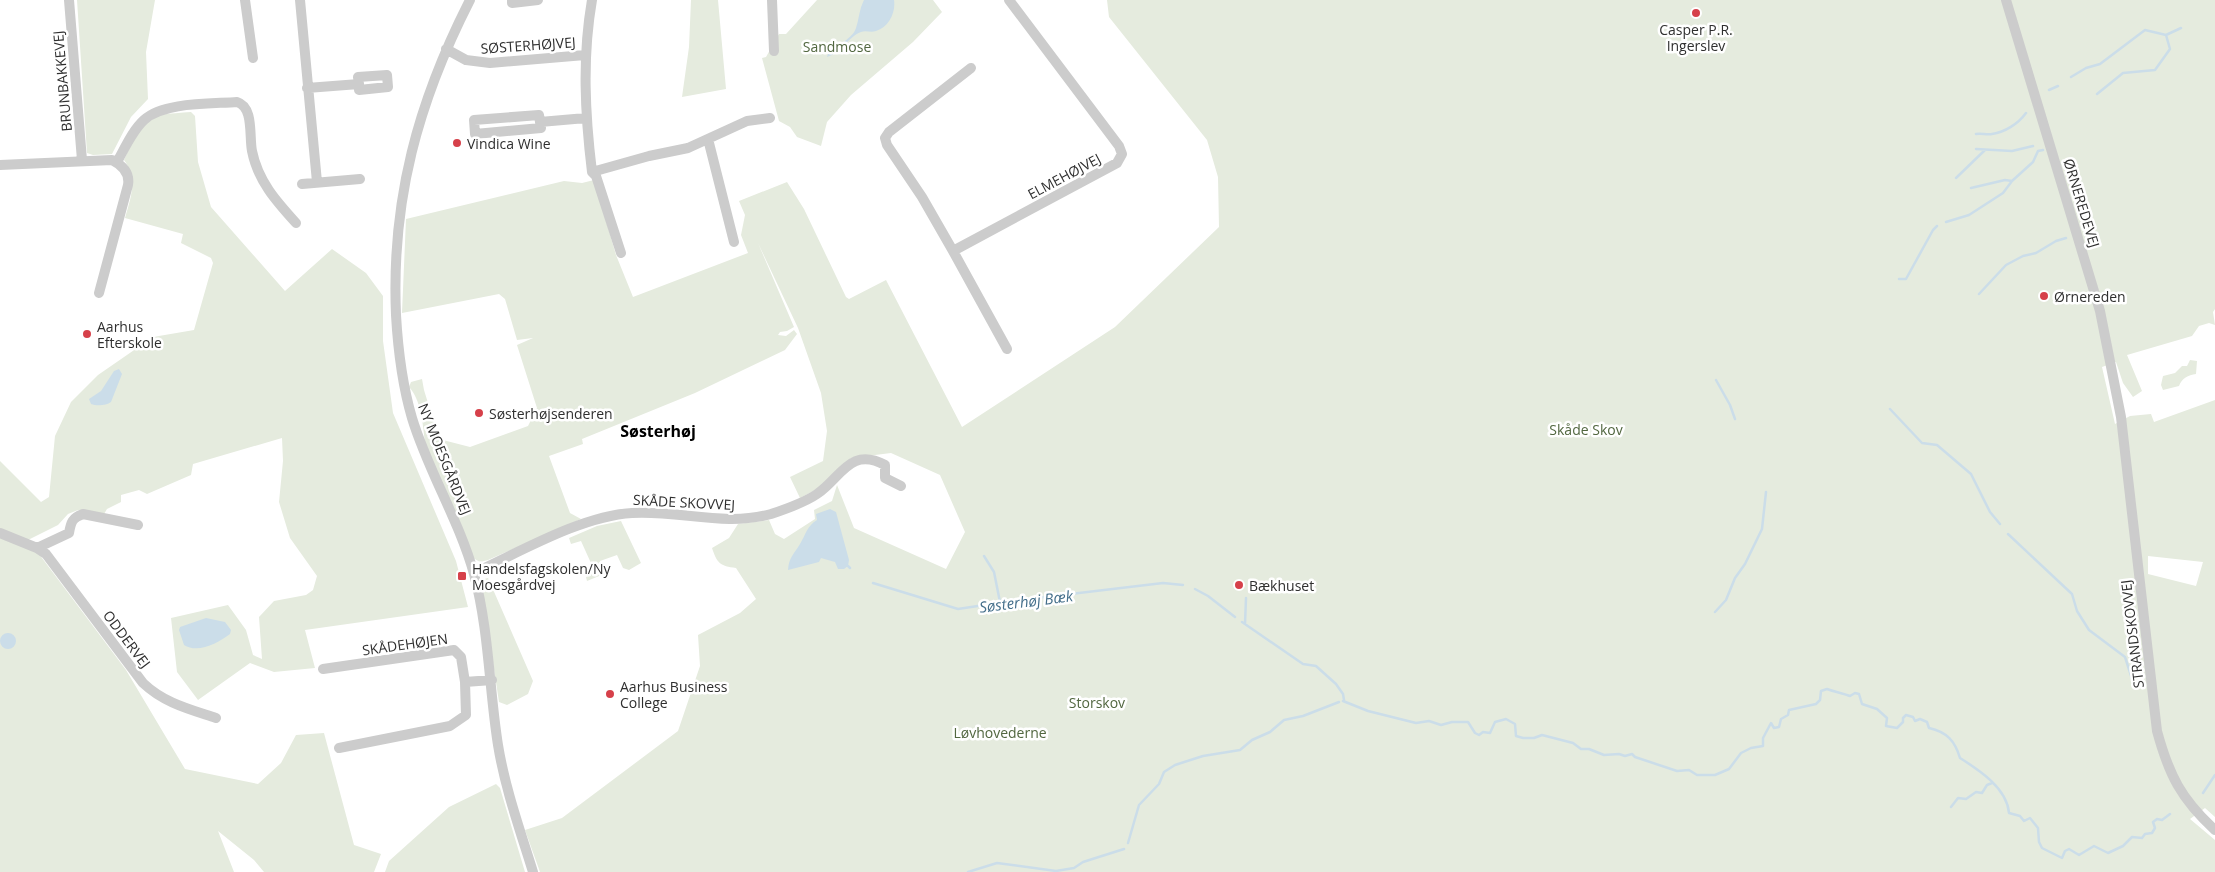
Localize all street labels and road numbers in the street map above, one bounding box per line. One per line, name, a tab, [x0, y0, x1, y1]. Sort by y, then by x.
street label: BRUNBAKKEVEJ	[48, 30, 76, 132]
street label: SØSTERHØJVEJ	[480, 32, 576, 58]
street label: ELMEHØJVEJ	[1024, 149, 1104, 203]
street label: ØRNEREDEVEJ	[2059, 156, 2105, 250]
street label: NY MOESGÅRDVEJ	[414, 400, 476, 518]
street label: SKÅDE SKOVVEJ	[633, 490, 735, 514]
street label: STRANDSKOVVEJ	[2116, 579, 2148, 689]
street label: ODDERVEJ	[99, 606, 155, 672]
street label: SKÅDEHØJEN	[361, 629, 449, 659]

